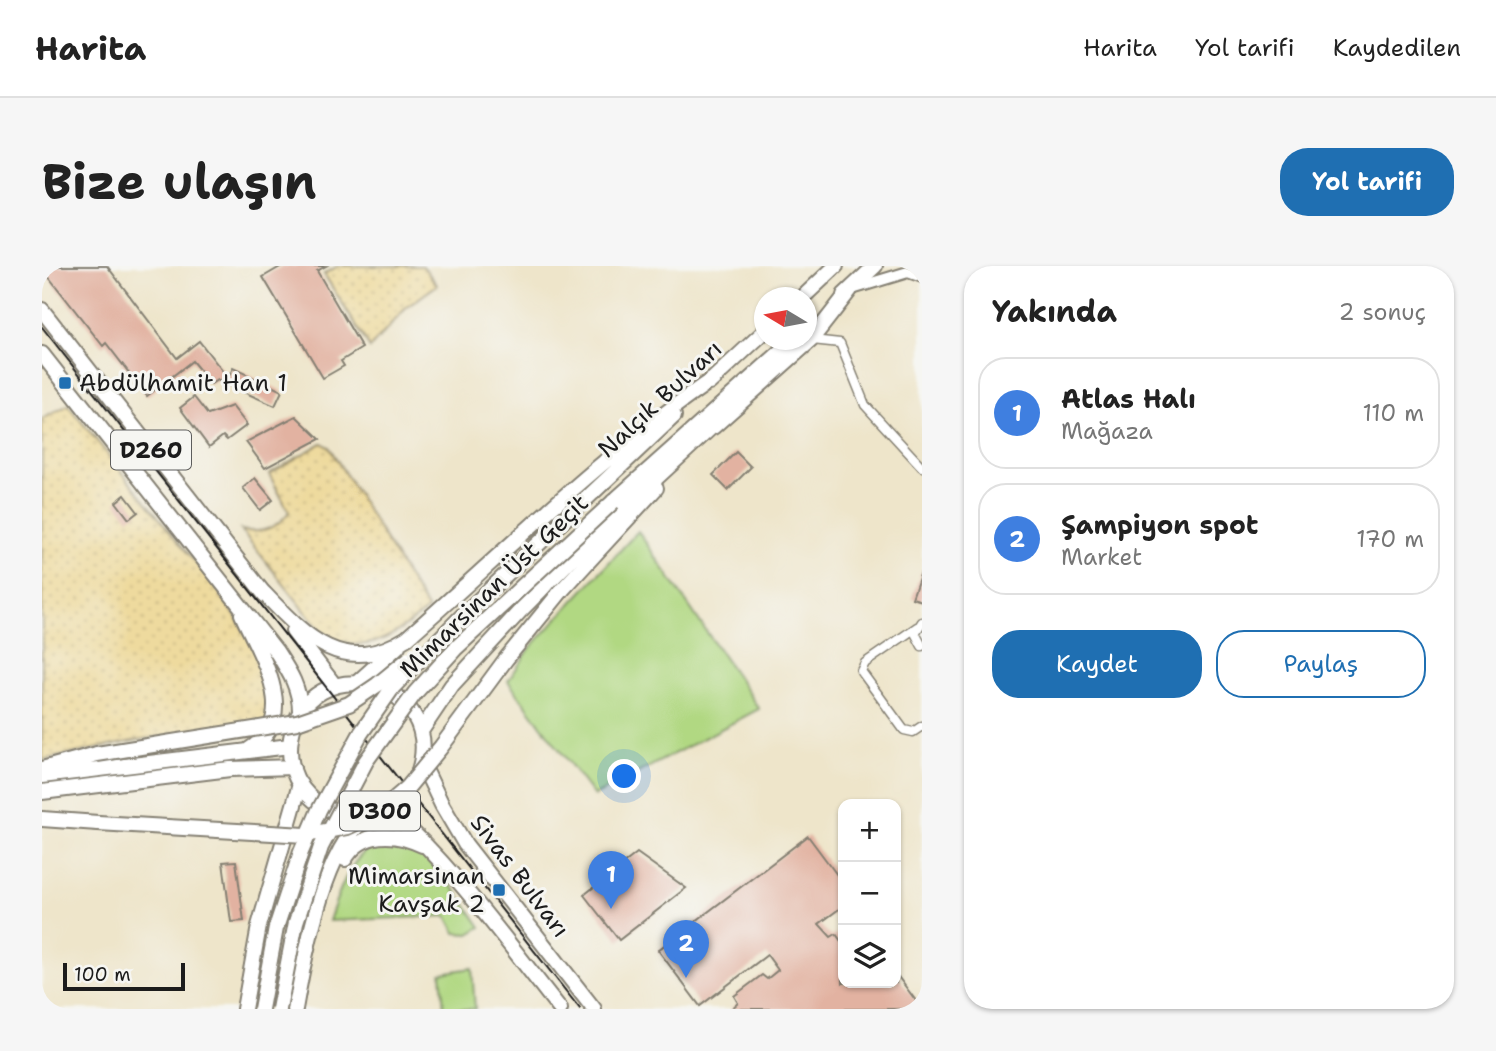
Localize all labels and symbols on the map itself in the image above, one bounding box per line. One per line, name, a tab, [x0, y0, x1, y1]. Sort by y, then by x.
north arrow	[754, 287, 817, 350]
street label: Nalçık Bulvarı	[591, 333, 729, 465]
place label: Abdülhamit Han 1	[79, 367, 287, 399]
marker: Abdülhamit Han 1	[57, 375, 73, 391]
road number: D260	[111, 430, 191, 470]
street label: Mimarsinan Üst Geçit	[393, 487, 595, 685]
your location	[607, 759, 641, 793]
road number: D300	[340, 792, 420, 831]
street label: Sivas Bulvarı	[463, 808, 577, 944]
pin: 1	[588, 851, 634, 909]
place label: Mimarsinan Kavşak 2	[348, 860, 485, 920]
marker: Mimarsinan Kavşak 2	[491, 882, 507, 898]
pin: 2	[663, 920, 709, 978]
scale bar	[63, 960, 186, 992]

